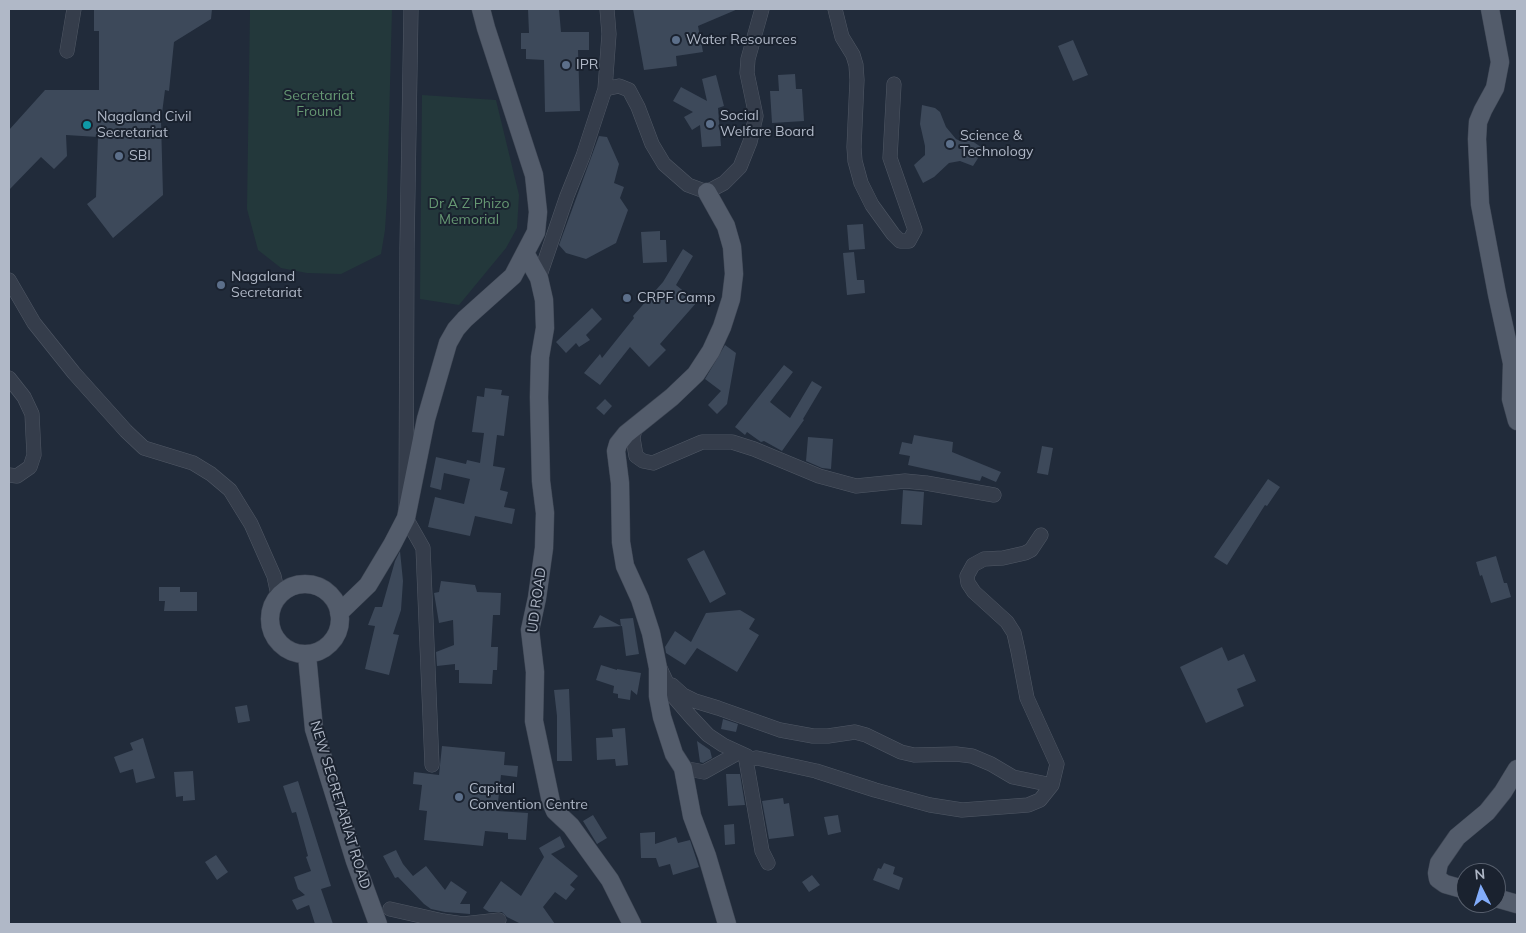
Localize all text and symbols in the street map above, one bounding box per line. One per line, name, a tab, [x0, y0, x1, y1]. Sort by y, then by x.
place label: Water Resources	[686, 32, 797, 48]
marker: Water Resources	[670, 34, 682, 46]
place label: IPR	[576, 57, 598, 73]
marker: IPR	[560, 59, 572, 71]
park label: Secretariat Fround	[284, 88, 354, 120]
place label: Social Welfare Board	[720, 108, 814, 140]
place label: Nagaland Civil Secretariat	[97, 109, 192, 142]
marker: Social Welfare Board	[704, 118, 716, 130]
marker: Nagaland Civil Secretariat	[81, 119, 93, 131]
place label: Science & Technology	[960, 128, 1034, 160]
marker: Science & Technology	[944, 138, 956, 150]
place label: SBI	[129, 148, 151, 164]
marker: SBI	[113, 150, 125, 162]
park label: Dr A Z Phizo Memorial	[429, 196, 509, 228]
place label: Nagaland Secretariat	[231, 269, 302, 302]
marker: Nagaland Secretariat	[215, 279, 227, 291]
place label: CRPF Camp	[637, 290, 715, 306]
marker: CRPF Camp	[621, 292, 633, 304]
street label: UD ROAD	[524, 566, 550, 634]
street label: NEW SECRETARIAT ROAD	[306, 719, 374, 891]
place label: Capital Convention Centre	[469, 781, 588, 814]
marker: Capital Convention Centre	[453, 791, 465, 803]
north arrow	[1456, 863, 1506, 913]
text: N	[1474, 865, 1486, 883]

